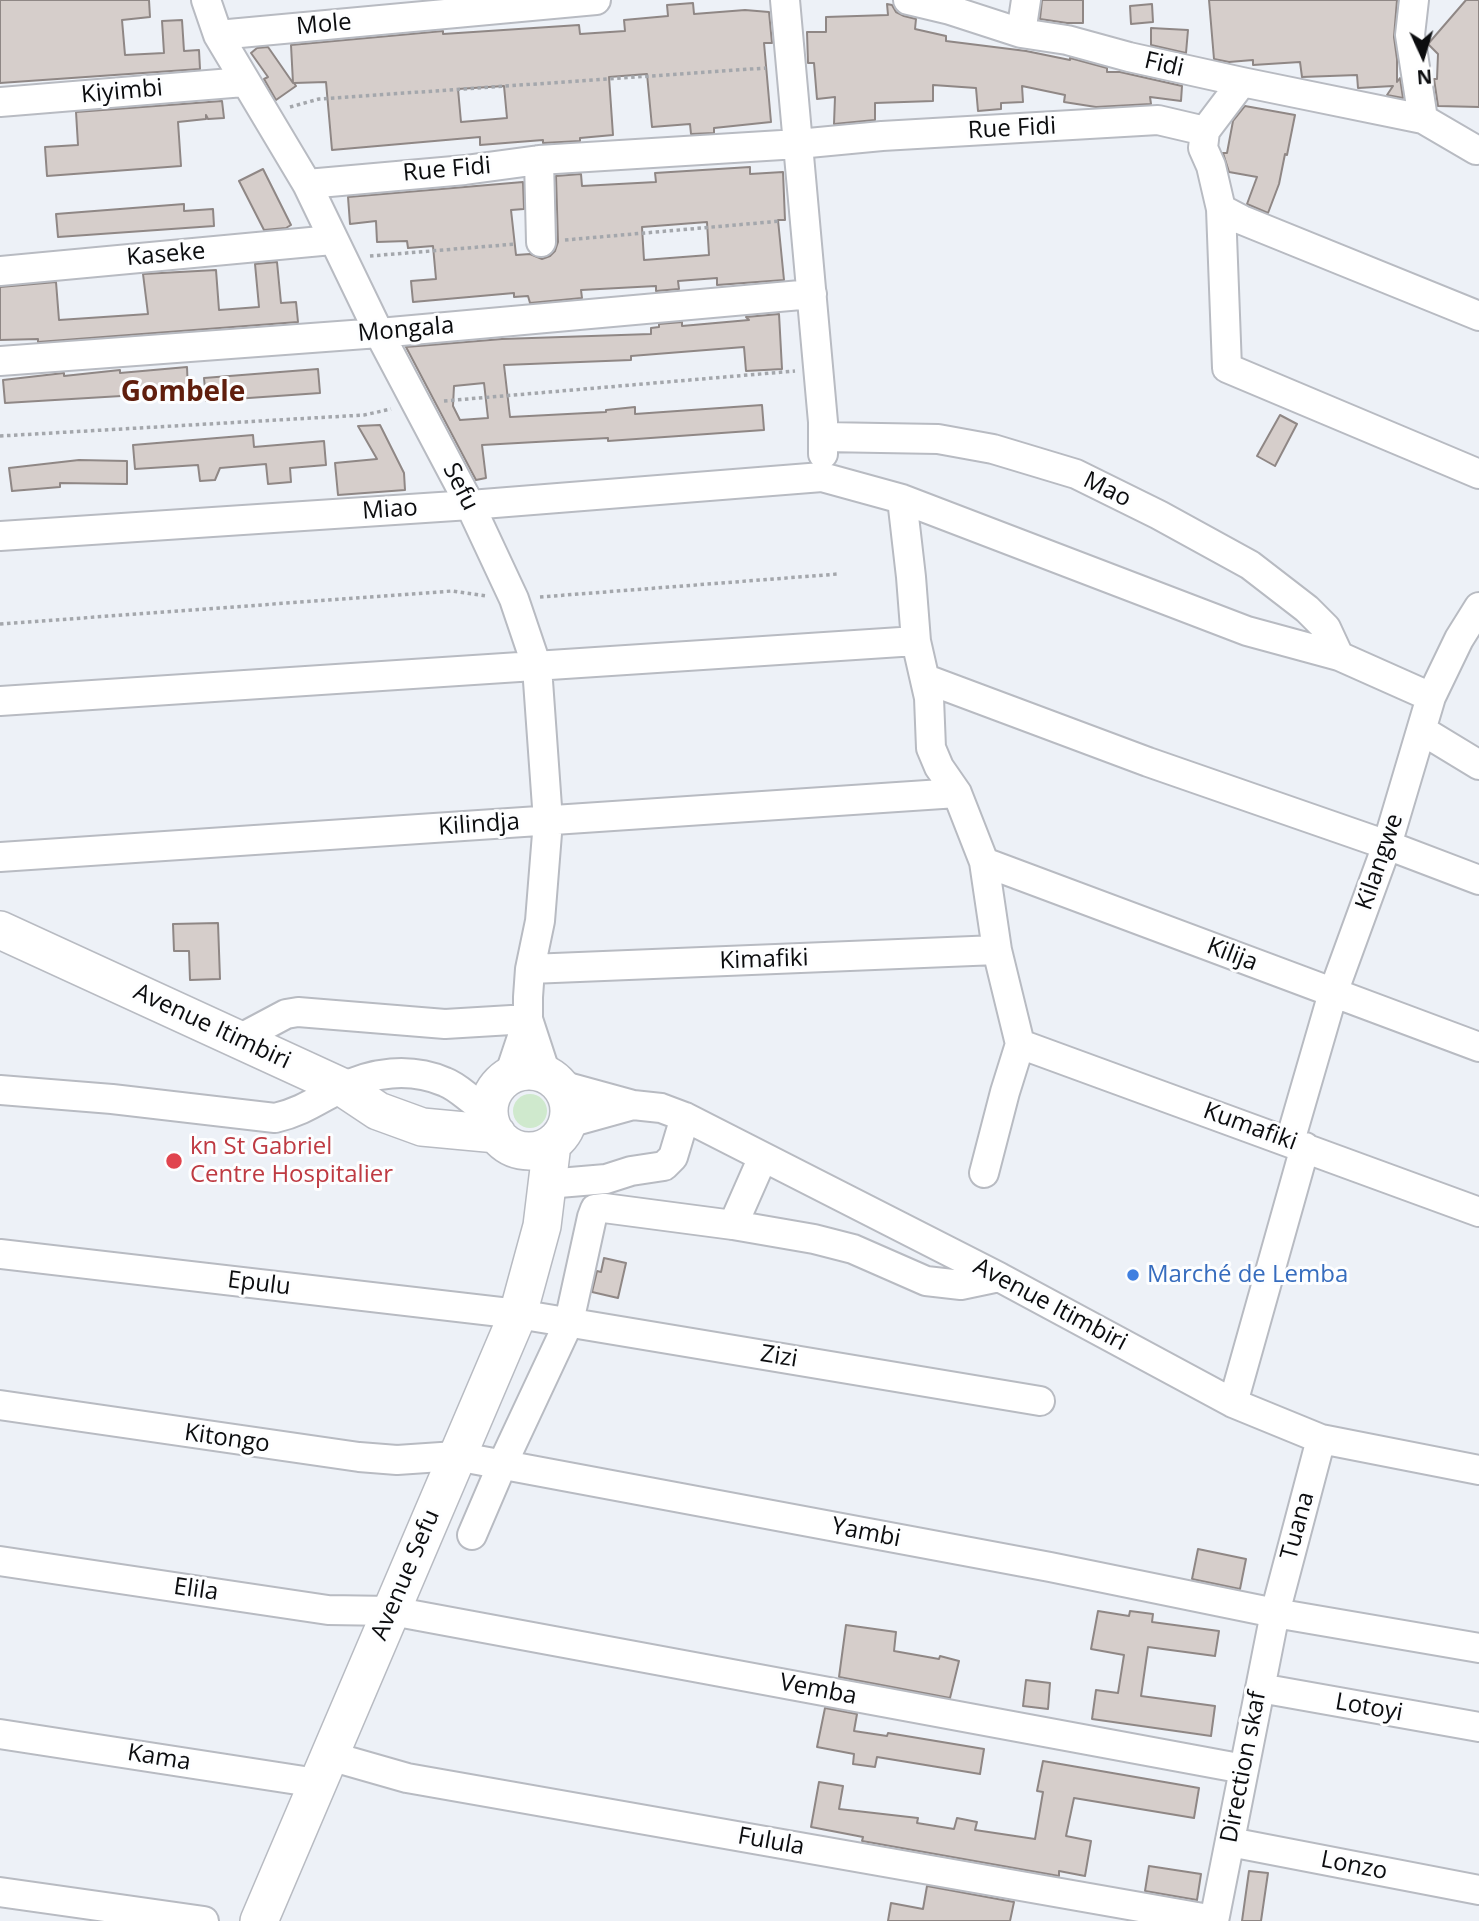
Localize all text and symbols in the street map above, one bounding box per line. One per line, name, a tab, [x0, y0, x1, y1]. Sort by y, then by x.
street label: Mole	[295, 8, 353, 42]
north arrow	[1388, 21, 1458, 91]
street label: Fidi	[1142, 47, 1186, 83]
text: N	[1416, 63, 1433, 90]
street label: Kiyimbi	[80, 74, 164, 110]
street label: Rue Fidi	[967, 112, 1057, 146]
street label: Rue Fidi	[402, 152, 492, 188]
street label: Kaseke	[125, 237, 207, 273]
street label: Mongala	[357, 311, 455, 349]
district label: Gombele	[121, 376, 245, 410]
street label: Sefu	[436, 458, 484, 516]
street label: Mao	[1079, 466, 1135, 514]
street label: Miao	[361, 494, 419, 526]
street label: Kilindja	[437, 808, 521, 842]
street label: Kilangwe	[1350, 810, 1410, 914]
street label: Kilija	[1202, 932, 1262, 978]
street label: Kimafiki	[719, 944, 809, 976]
street label: Avenue Itimbiri	[129, 978, 295, 1076]
street label: Kumafiki	[1199, 1097, 1301, 1157]
place label: kn St Gabriel Centre Hospitalier	[190, 1133, 393, 1189]
marker: kn St Gabriel Centre Hospitalier	[164, 1151, 184, 1171]
street label: Avenue Itimbiri	[968, 1252, 1132, 1358]
place label: Marché de Lemba	[1147, 1261, 1348, 1289]
street label: Epulu	[226, 1266, 292, 1302]
marker: Marché de Lemba	[1125, 1267, 1141, 1283]
street label: Zizi	[758, 1340, 800, 1374]
street label: Kitongo	[182, 1419, 272, 1459]
street label: Tuana	[1275, 1489, 1321, 1563]
street label: Avenue Sefu	[366, 1505, 446, 1645]
street label: Yambi	[829, 1512, 903, 1554]
street label: Elila	[172, 1573, 220, 1607]
street label: Vemba	[777, 1668, 859, 1712]
street label: Lotoyi	[1333, 1688, 1405, 1728]
street label: Direction skaf	[1215, 1689, 1273, 1845]
street label: Kama	[125, 1739, 193, 1777]
street label: Fulula	[735, 1822, 807, 1862]
street label: Lonzo	[1318, 1845, 1390, 1887]

